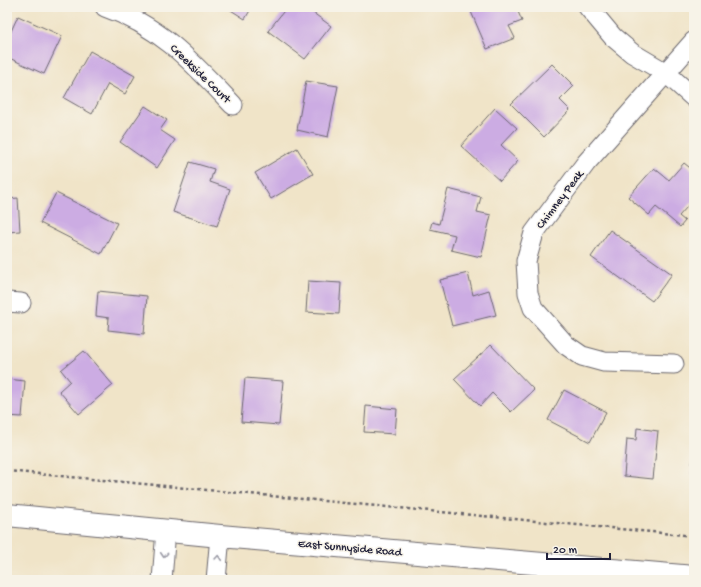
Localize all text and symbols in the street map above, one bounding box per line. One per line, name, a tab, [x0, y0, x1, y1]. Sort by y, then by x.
street label: Creekside Court	[166, 42, 234, 108]
street label: Chimney Peak	[534, 167, 588, 232]
scale bar	[547, 535, 610, 561]
street label: East Sunnyside Road	[297, 537, 403, 561]
text: 20 m	[553, 544, 578, 558]
one-way arrow	[160, 552, 169, 558]
one-way arrow	[213, 555, 222, 561]

